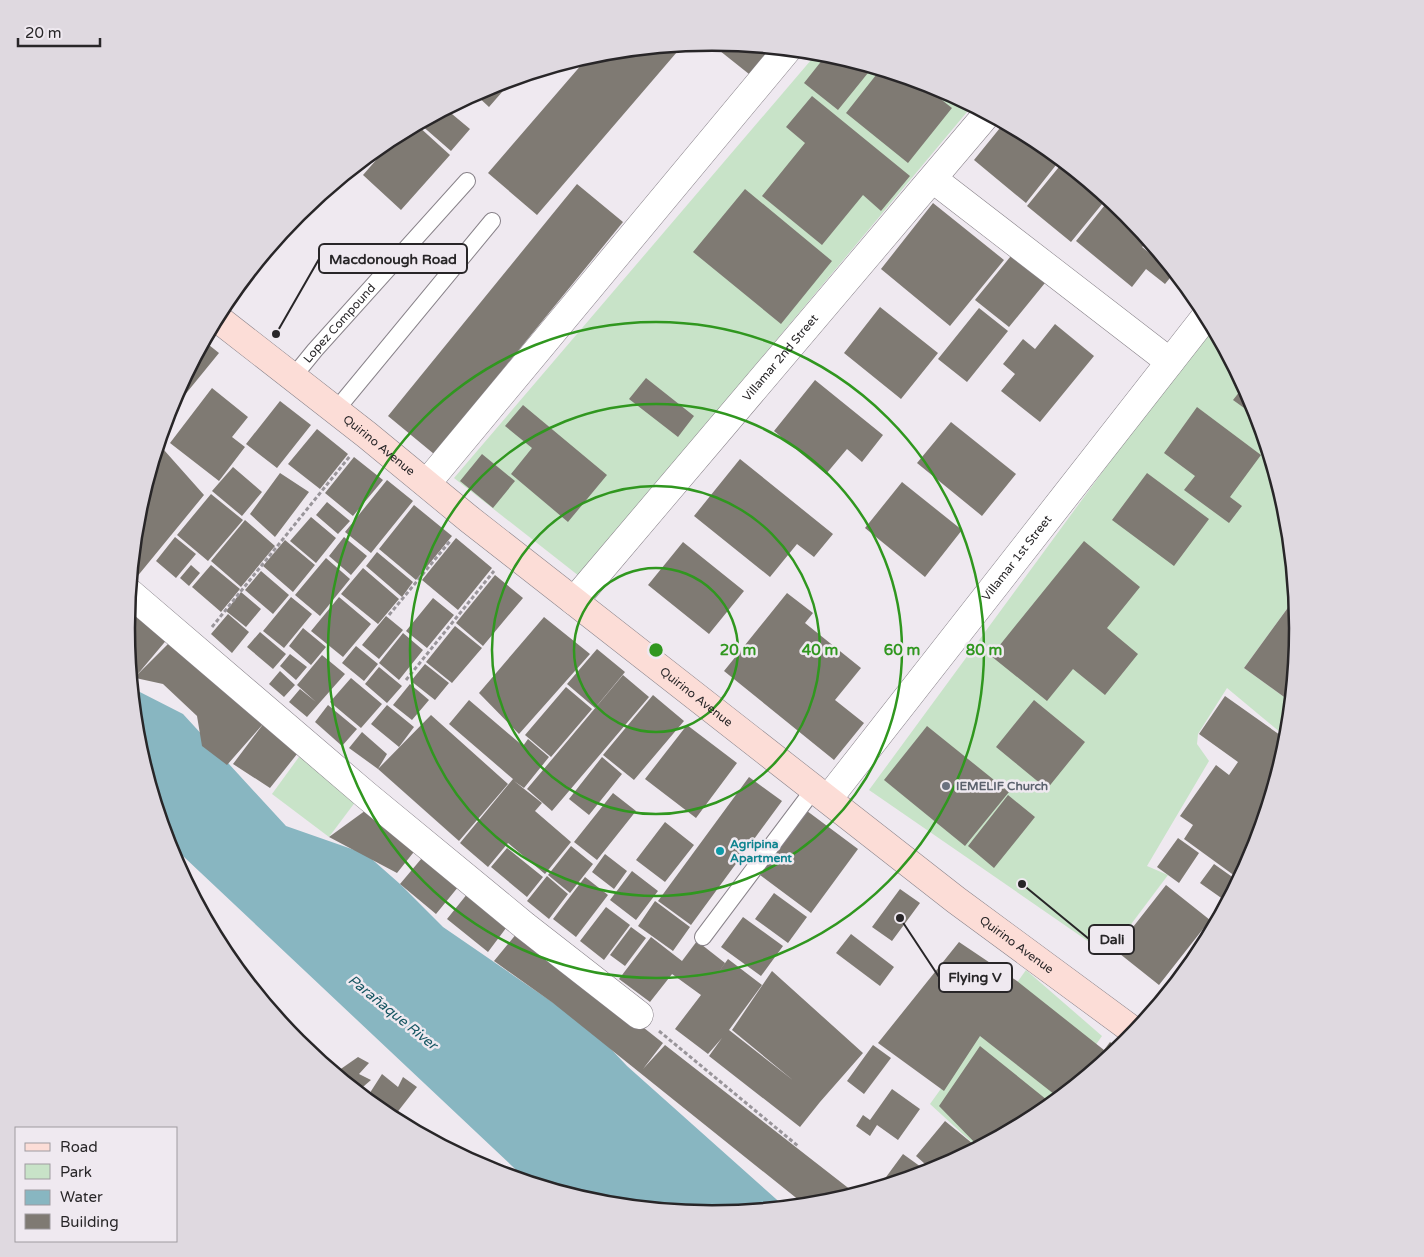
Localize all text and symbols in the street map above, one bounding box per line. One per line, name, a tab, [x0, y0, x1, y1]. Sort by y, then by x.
scale bar	[18, 15, 100, 47]
text: 20 m	[25, 24, 62, 42]
callout: Macdonough Road	[319, 244, 467, 273]
text: Macdonough Road	[329, 251, 457, 268]
street label: Lopez Compound	[300, 281, 378, 366]
street label: Villamar 2nd Street	[740, 311, 821, 404]
street label: Quirino Avenue	[340, 412, 418, 479]
street label: Villamar 1st Street	[979, 512, 1055, 604]
centre of rings	[647, 641, 665, 659]
text: 20 m	[720, 641, 756, 659]
text: 40 m	[802, 641, 838, 659]
text: 60 m	[884, 641, 920, 659]
text: 80 m	[966, 641, 1002, 659]
street label: Quirino Avenue	[657, 664, 736, 730]
place label: IEMELIF Church	[956, 779, 1048, 793]
marker: IEMELIF Church	[940, 780, 952, 792]
place label: Agripina Apartment	[730, 837, 792, 866]
marker: Agripina Apartment	[714, 845, 726, 857]
street label: Quirino Avenue	[977, 913, 1056, 977]
callout: Dali	[1089, 925, 1134, 954]
text: Dali	[1099, 931, 1125, 948]
callout: Flying V	[939, 963, 1012, 992]
text: Flying V	[948, 969, 1002, 986]
water label: Parañaque River	[345, 971, 442, 1054]
legend	[15, 1127, 178, 1242]
text: Road	[60, 1138, 98, 1156]
text: Park	[60, 1163, 92, 1181]
text: Water	[60, 1188, 103, 1206]
text: Building	[60, 1213, 119, 1231]

